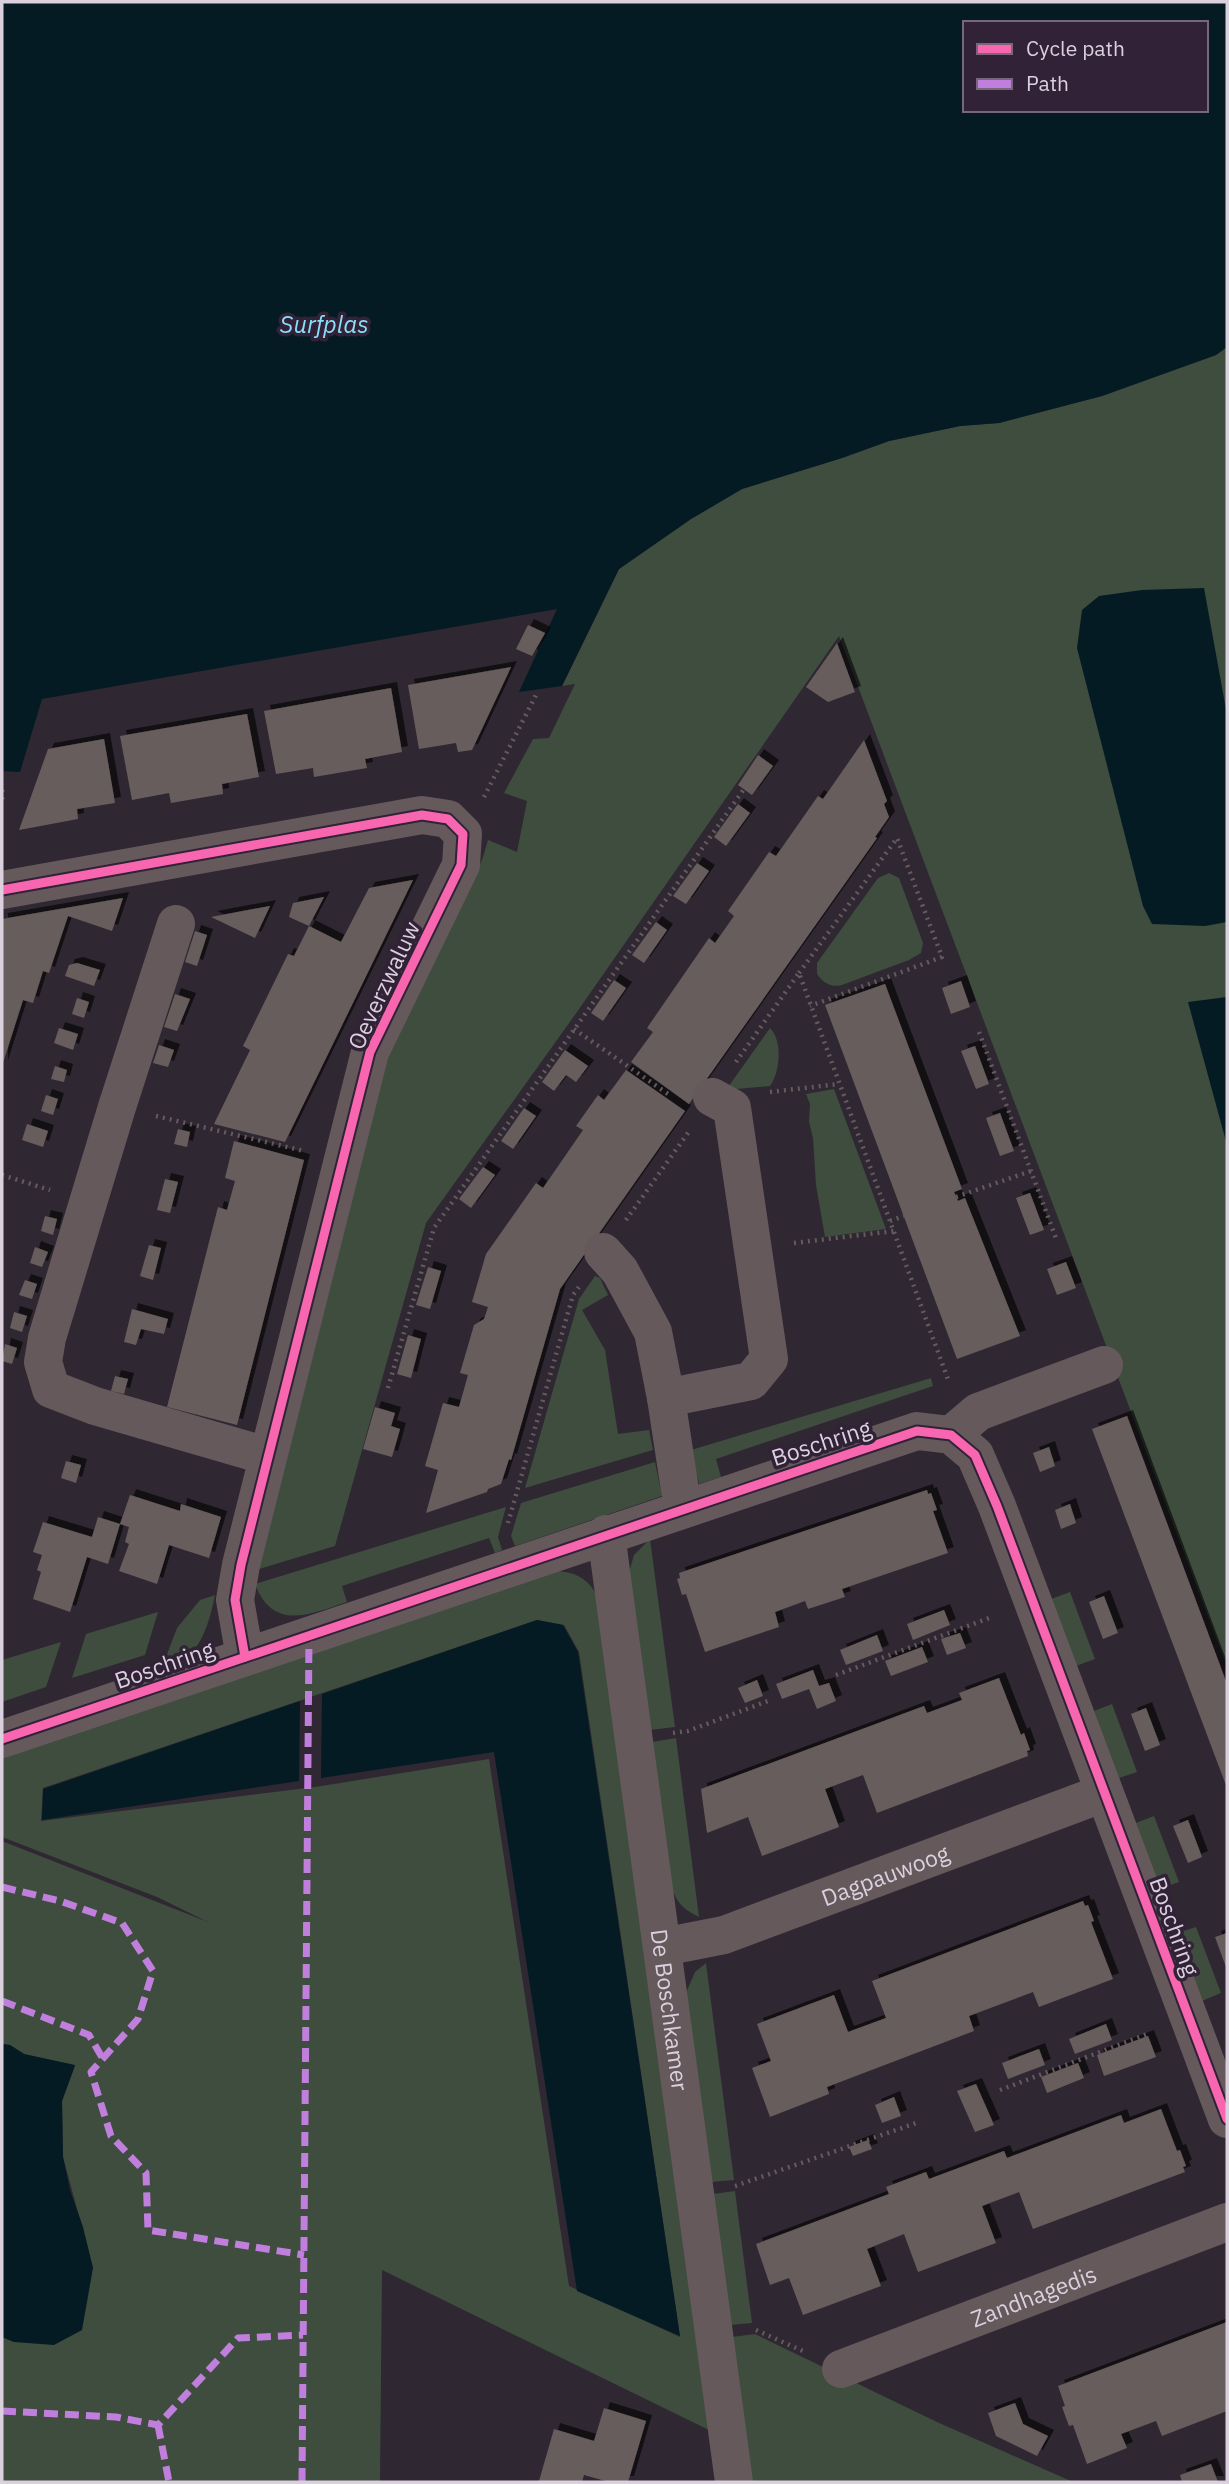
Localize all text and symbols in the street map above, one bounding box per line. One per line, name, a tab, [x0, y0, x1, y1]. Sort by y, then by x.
legend	[963, 21, 1208, 112]
text: Cycle path	[1026, 34, 1125, 62]
text: Path	[1026, 69, 1069, 97]
water label: Surfplas	[280, 308, 368, 340]
street label: Oeverzwaluw	[340, 916, 426, 1054]
street label: Boschring	[767, 1412, 875, 1472]
street label: Boschring	[110, 1633, 218, 1695]
street label: Dagpauwoog	[817, 1837, 953, 1912]
street label: Boschring	[1143, 1872, 1207, 1980]
street label: De Boschkamer	[644, 1927, 696, 2093]
street label: Zandhagedis	[966, 2258, 1101, 2333]

